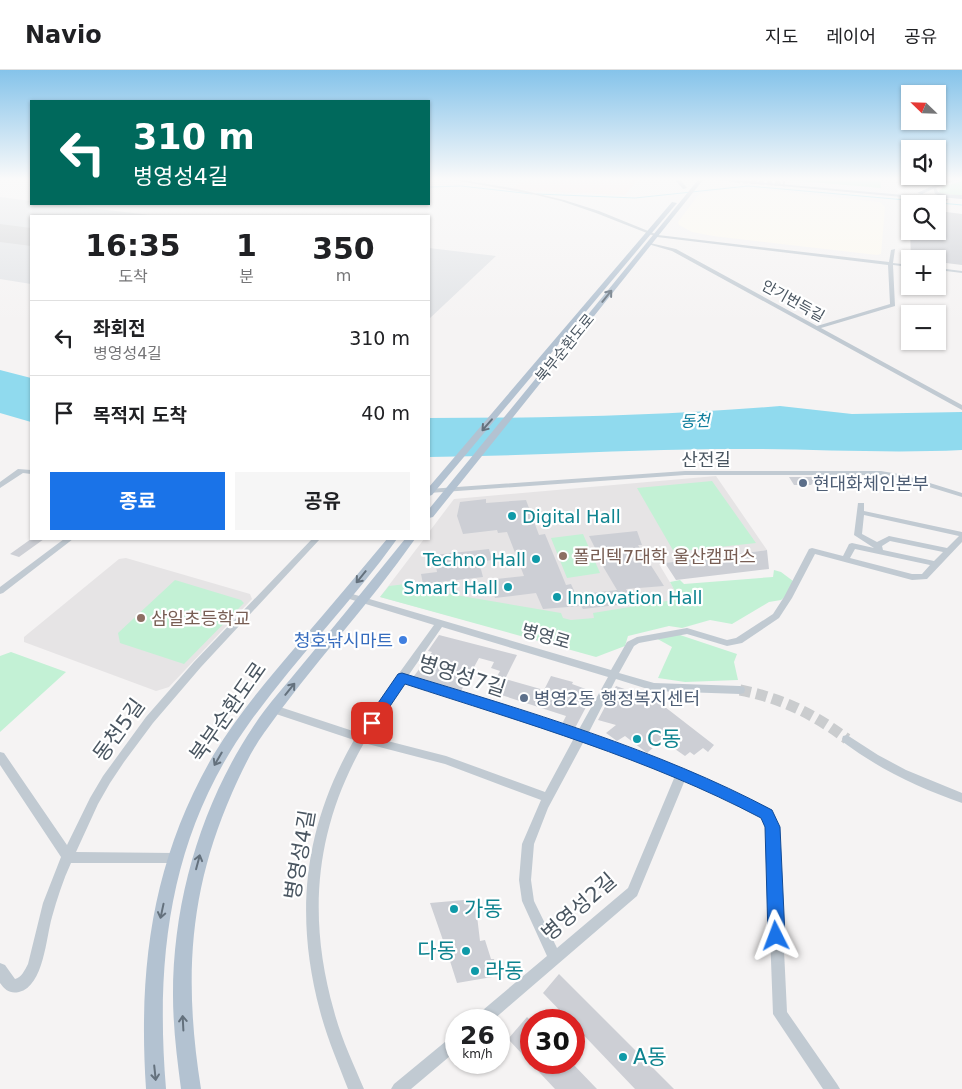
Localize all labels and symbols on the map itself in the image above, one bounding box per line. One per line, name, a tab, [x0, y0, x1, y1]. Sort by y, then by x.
north arrow	[901, 85, 946, 130]
street label: 안기번득길	[758, 276, 828, 326]
one-way arrow	[601, 290, 613, 303]
street label: 북부순환도로	[532, 310, 598, 386]
water label: 동천	[680, 411, 712, 431]
one-way arrow	[482, 418, 493, 431]
street label: 산전길	[681, 449, 731, 470]
place label: 현대화체인본부	[813, 473, 929, 494]
marker: 현대화체인본부	[797, 477, 809, 489]
place label: Digital Hall	[522, 506, 621, 527]
marker: Digital Hall	[506, 510, 518, 522]
place label: 폴리텍7대학 울산캠퍼스	[573, 546, 756, 567]
place label: Techno Hall	[422, 549, 526, 570]
marker: 폴리텍7대학 울산캠퍼스	[557, 550, 569, 562]
marker: Techno Hall	[530, 553, 542, 565]
one-way arrow	[356, 570, 367, 583]
place label: Smart Hall	[403, 577, 498, 598]
marker: Smart Hall	[502, 581, 514, 593]
place label: Innovation Hall	[567, 587, 703, 608]
marker: Innovation Hall	[551, 591, 563, 603]
place label: 삼일초등학교	[151, 608, 250, 629]
marker: 삼일초등학교	[135, 612, 147, 624]
street label: 병영로	[519, 619, 573, 653]
place label: 청호낚시마트	[294, 630, 393, 651]
marker: 청호낚시마트	[397, 634, 409, 646]
street label: 병영성7길	[415, 651, 509, 701]
street label: 북부순환도로	[185, 658, 271, 766]
one-way arrow	[284, 683, 295, 696]
place label: 병영2동 행정복지센터	[534, 688, 700, 709]
marker: 병영2동 행정복지센터	[518, 692, 530, 704]
street label: 동천5길	[88, 694, 150, 766]
pin	[351, 702, 393, 744]
place label: C동	[647, 727, 681, 751]
marker: C동	[631, 733, 643, 745]
one-way arrow	[213, 752, 223, 767]
street label: 병영성4길	[280, 808, 320, 902]
one-way arrow	[194, 855, 203, 871]
street label: 병영성2길	[537, 868, 621, 946]
place label: 가동	[464, 897, 503, 921]
one-way arrow	[157, 903, 167, 919]
marker: 가동	[448, 903, 460, 915]
position arrow	[749, 909, 801, 961]
place label: 다동	[417, 939, 456, 963]
marker: 다동	[460, 945, 472, 957]
place label: 라동	[485, 959, 524, 983]
marker: 라동	[469, 965, 481, 977]
speed limit sign: 30	[520, 1009, 585, 1074]
one-way arrow	[178, 1016, 188, 1032]
place label: A동	[633, 1045, 667, 1069]
marker: A동	[617, 1051, 629, 1063]
one-way arrow	[150, 1064, 159, 1080]

